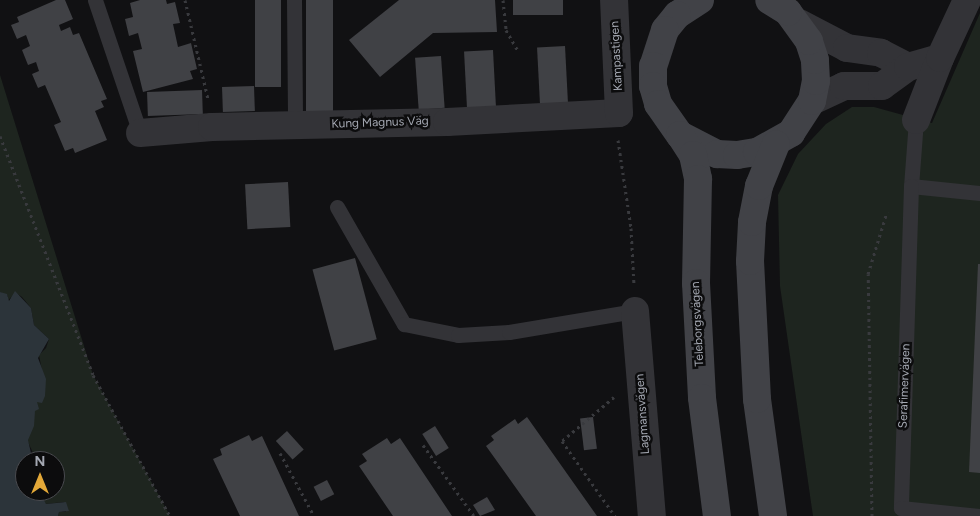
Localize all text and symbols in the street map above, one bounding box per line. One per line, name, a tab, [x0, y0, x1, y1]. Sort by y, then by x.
street label: Kampastigen	[608, 21, 626, 91]
street label: Kung Magnus Väg	[331, 114, 429, 132]
street label: Teleborgsvägen	[689, 281, 707, 367]
street label: Serafimervägen	[896, 343, 914, 429]
street label: Lagmansvägen	[633, 373, 653, 455]
north arrow	[15, 451, 65, 501]
text: N	[35, 453, 45, 470]

